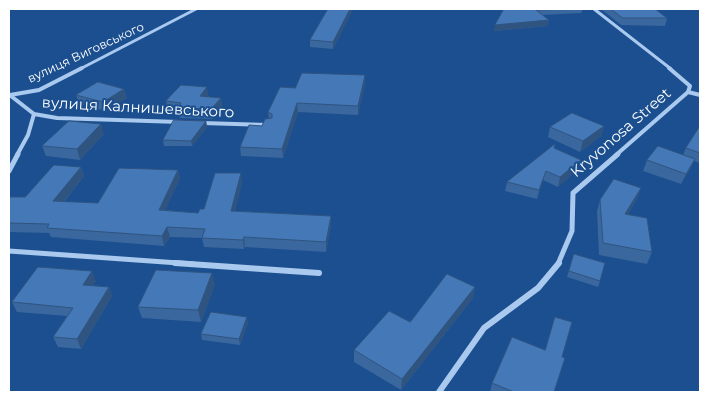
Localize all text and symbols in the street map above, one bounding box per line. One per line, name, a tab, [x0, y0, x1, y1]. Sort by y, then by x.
street label: вулиця Виговського	[26, 20, 146, 86]
street label: Kryvonosa Street	[567, 85, 675, 181]
street label: вулиця Калнишевського	[41, 94, 235, 122]

